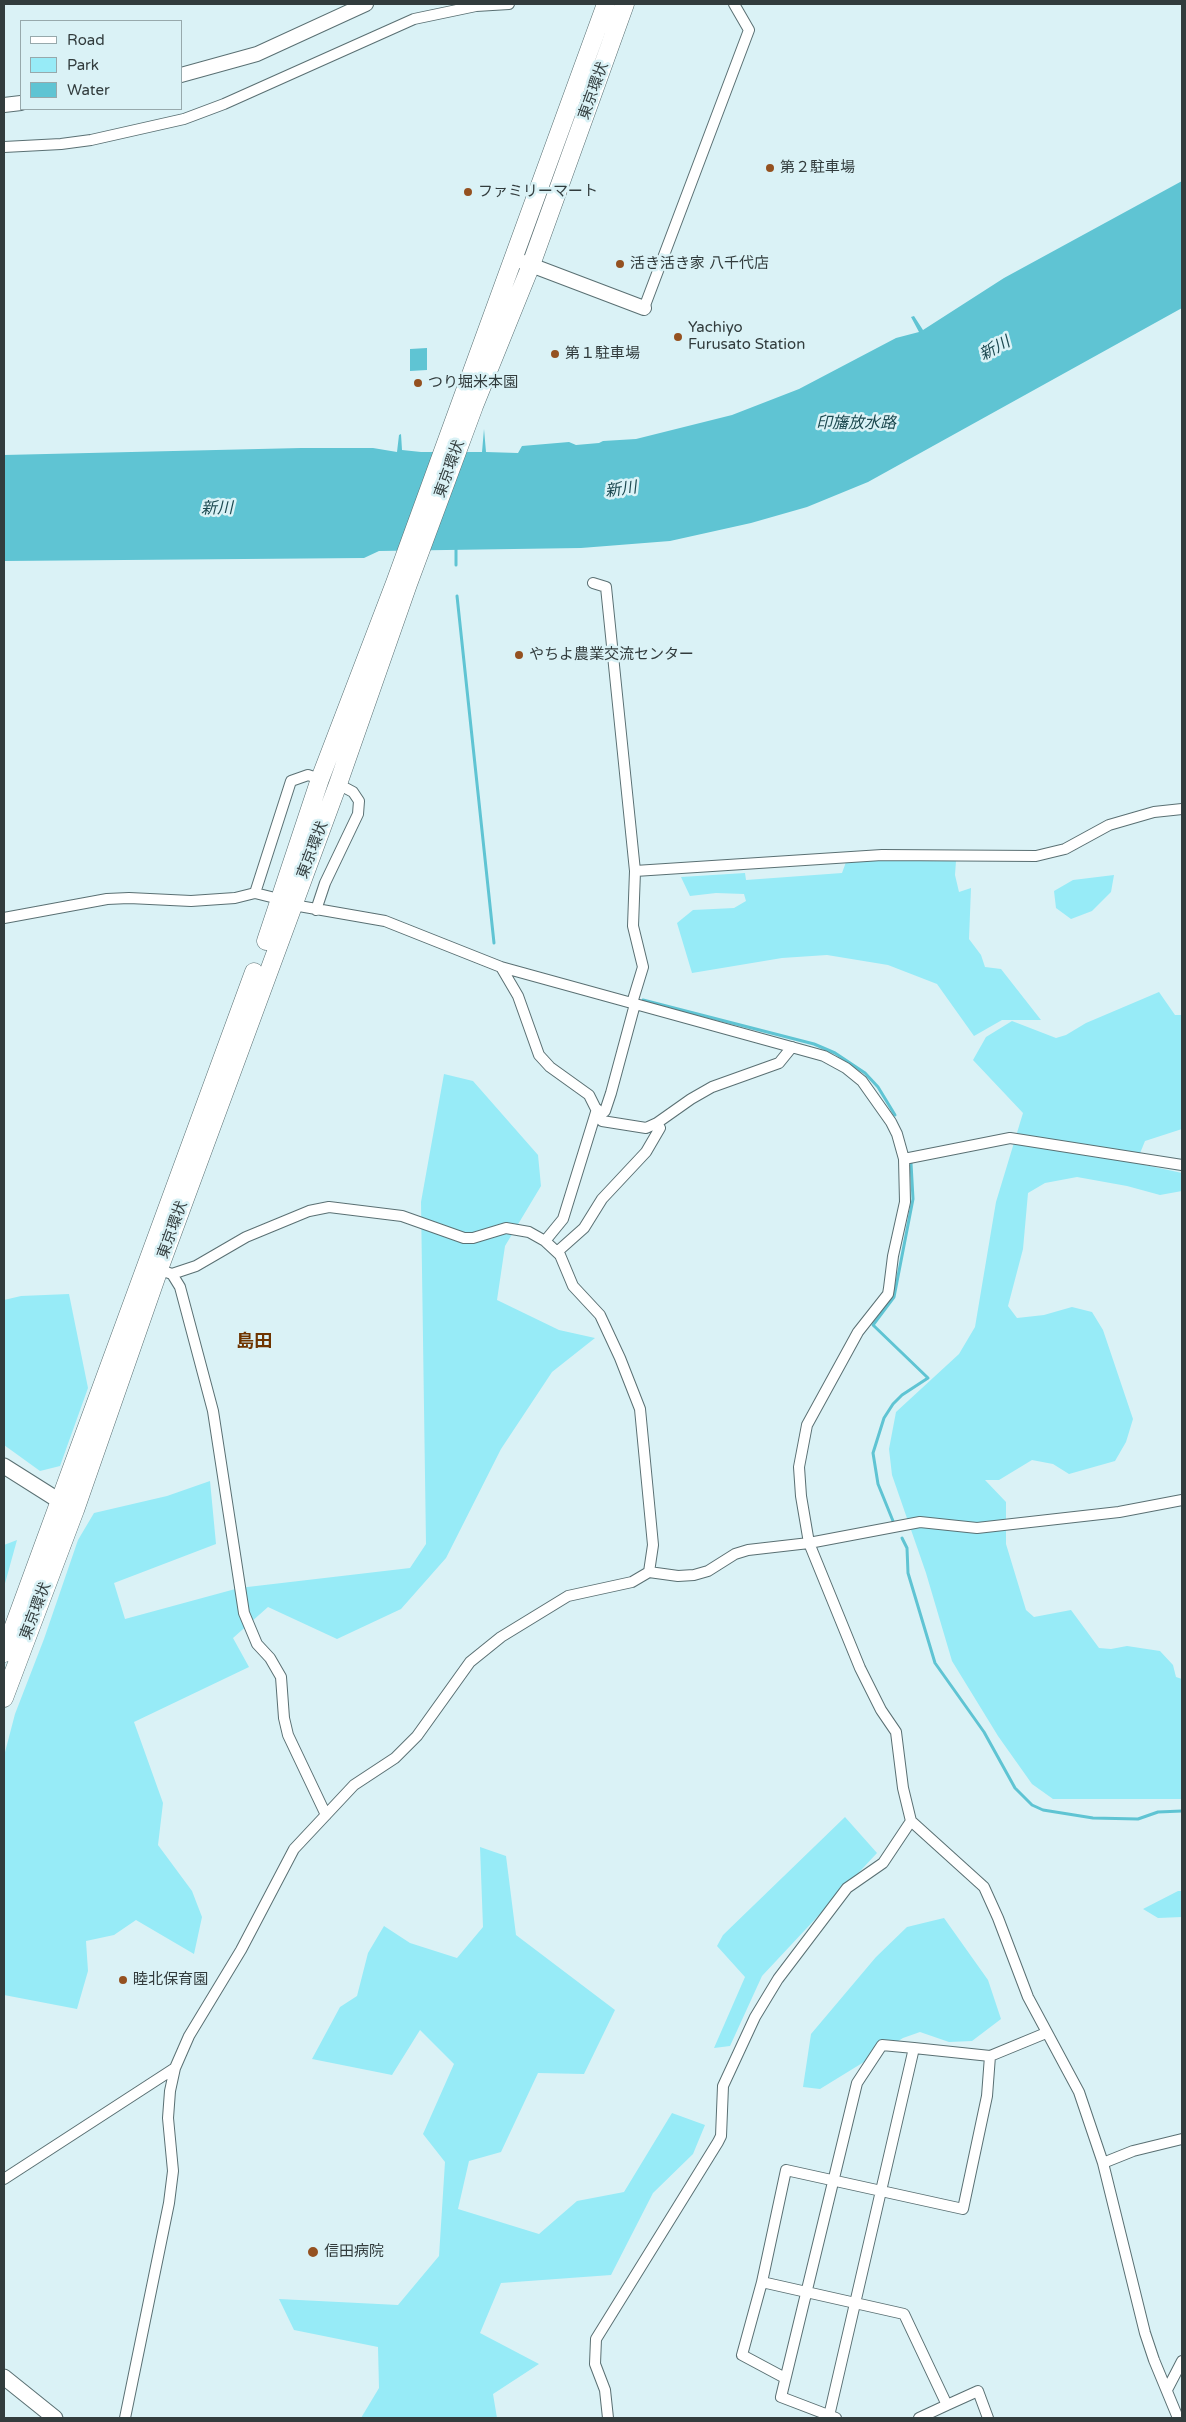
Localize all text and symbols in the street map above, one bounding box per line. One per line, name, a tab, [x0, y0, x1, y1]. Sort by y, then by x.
legend	[20, 20, 182, 110]
text: Road	[67, 31, 105, 49]
text: Park	[67, 56, 99, 74]
street label: 東京環状	[575, 60, 613, 122]
text: Water	[67, 81, 110, 99]
place label: 第２駐車場	[780, 159, 855, 177]
marker: 第２駐車場	[764, 162, 776, 174]
place label: ファミリーマート	[478, 183, 598, 201]
marker: ファミリーマート	[462, 186, 474, 198]
place label: 活き活き家 八千代店	[630, 255, 769, 273]
marker: 活き活き家 八千代店	[614, 258, 626, 270]
place label: Yachiyo Furusato Station	[688, 319, 805, 354]
marker: Yachiyo Furusato Station	[672, 331, 684, 343]
water label: 新川	[976, 333, 1014, 365]
place label: 第１駐車場	[565, 345, 640, 363]
marker: 第１駐車場	[549, 348, 561, 360]
place label: つり堀米本園	[428, 374, 518, 392]
marker: つり堀米本園	[412, 377, 424, 389]
water label: 印旛放水路	[816, 414, 896, 434]
street label: 東京環状	[431, 438, 469, 500]
water label: 新川	[604, 478, 638, 502]
water label: 新川	[201, 499, 233, 519]
place label: やちよ農業交流センター	[529, 646, 694, 664]
marker: やちよ農業交流センター	[513, 649, 525, 661]
street label: 東京環状	[294, 819, 332, 881]
street label: 東京環状	[154, 1199, 192, 1261]
district label: 島田	[236, 1331, 272, 1353]
street label: 東京環状	[17, 1580, 55, 1642]
place label: 睦北保育園	[133, 1971, 208, 1989]
marker: 睦北保育園	[117, 1974, 129, 1986]
place label: 信田病院	[324, 2243, 384, 2261]
marker: 信田病院	[306, 2245, 320, 2259]

